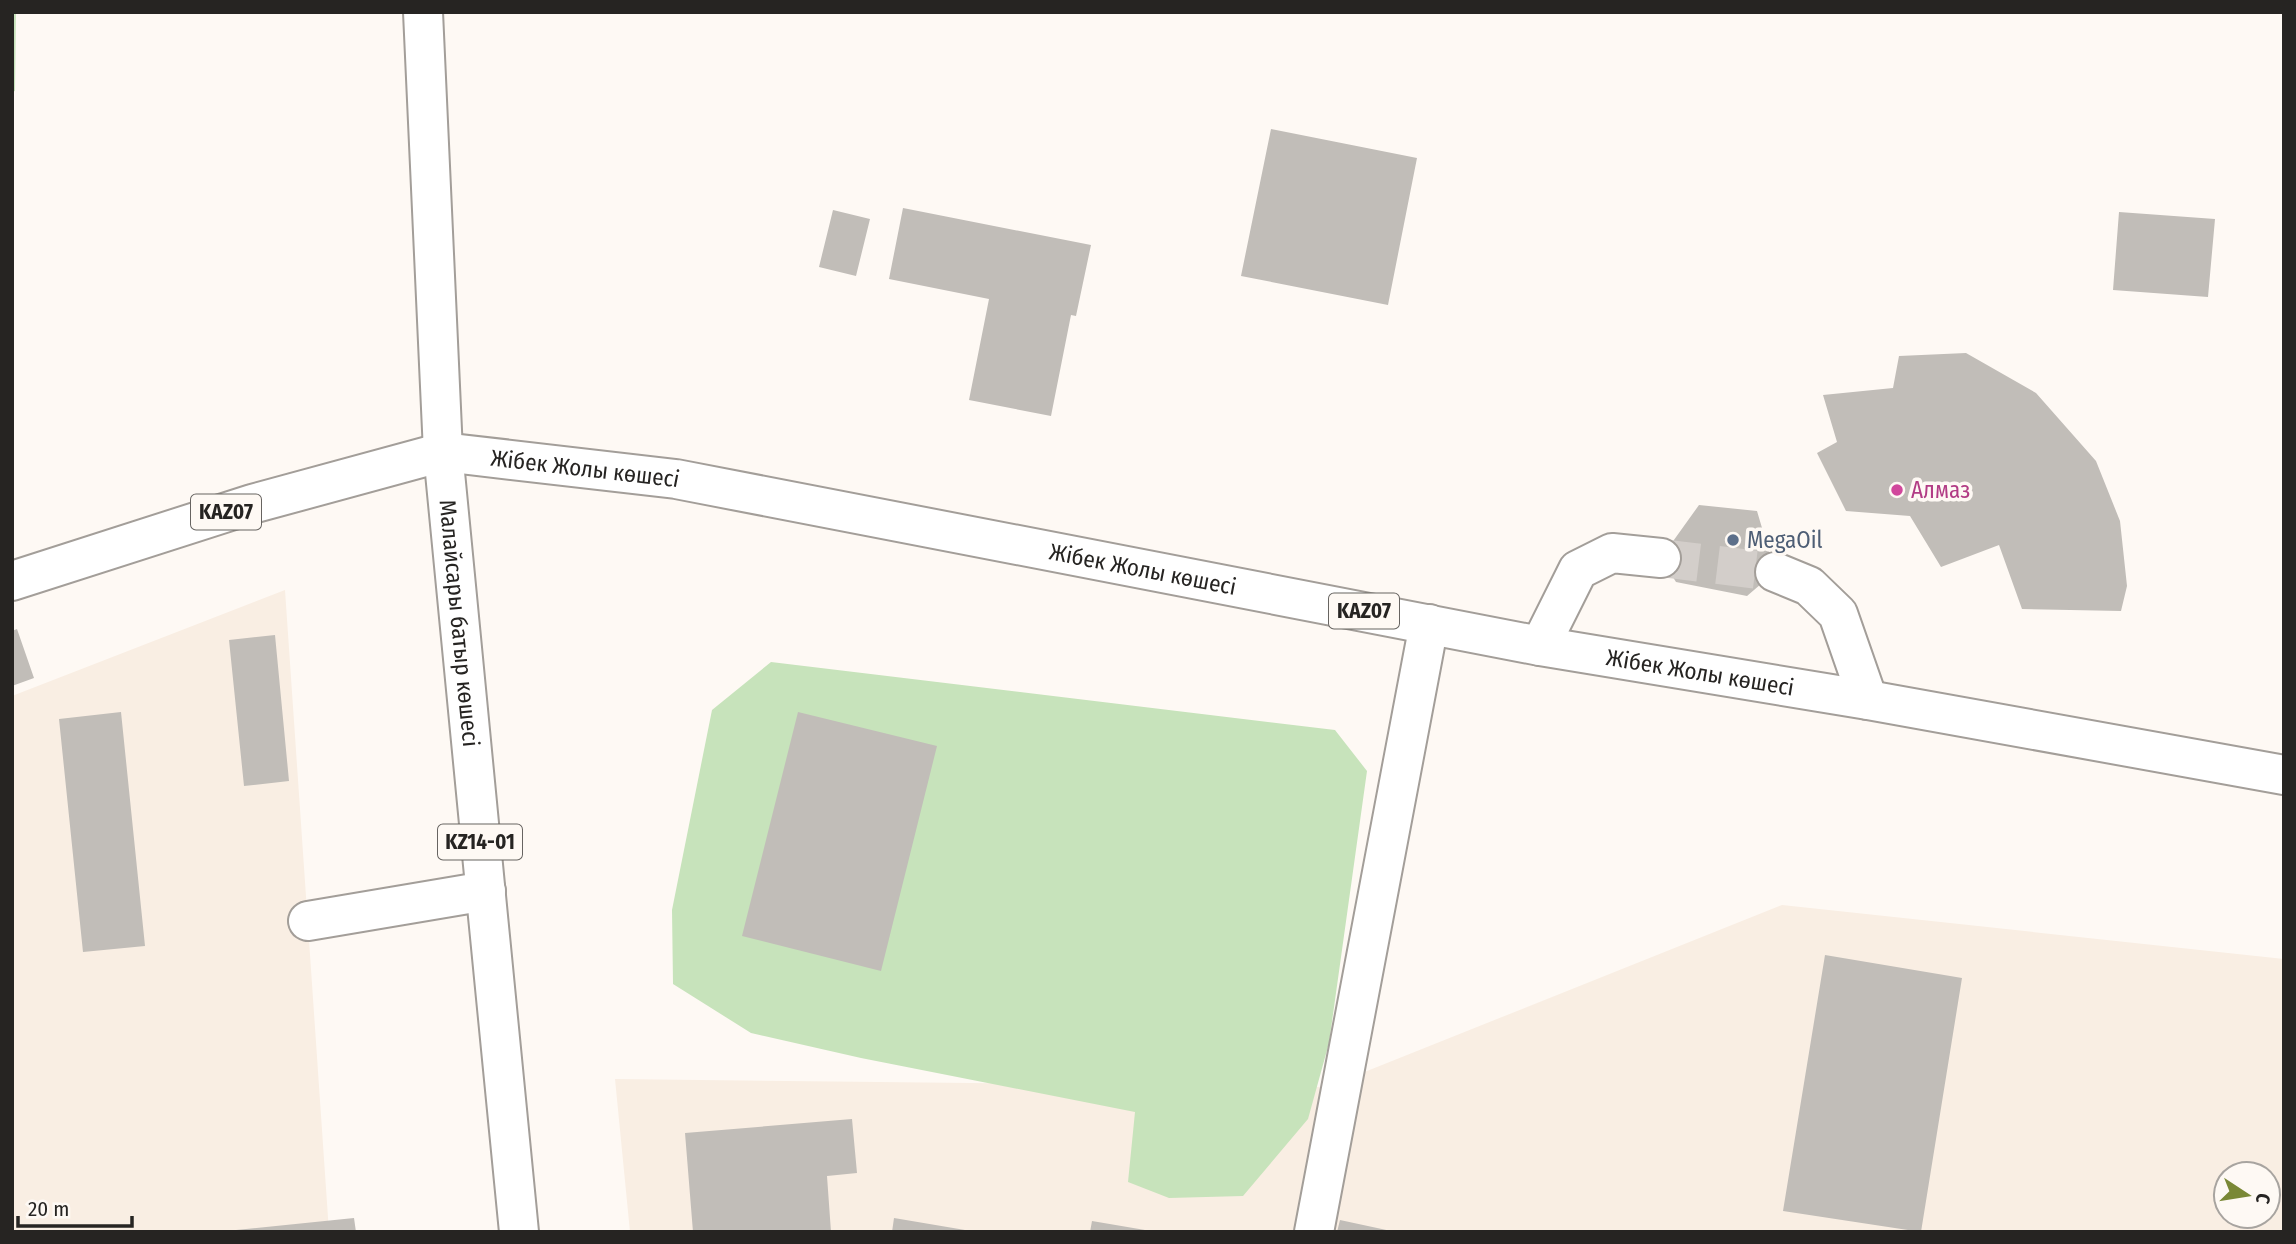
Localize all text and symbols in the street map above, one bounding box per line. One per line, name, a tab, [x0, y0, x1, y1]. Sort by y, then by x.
street label: Жібек Жолы көшесі	[489, 444, 682, 493]
place label: Алмаз	[1911, 476, 1970, 504]
marker: Алмаз	[1889, 482, 1905, 498]
road number: KAZ07	[191, 494, 261, 530]
street label: Малайсары батыр көшесі	[434, 498, 485, 748]
place label: MegaOil	[1747, 526, 1823, 554]
marker: MegaOil	[1725, 532, 1741, 548]
street label: Жібек Жолы көшесі	[1047, 537, 1239, 601]
road number: KAZ07	[1329, 594, 1399, 628]
street label: Жібек Жолы көшесі	[1604, 643, 1796, 702]
road number: KZ14-01	[438, 824, 522, 860]
north arrow	[2212, 1160, 2282, 1230]
scale bar	[18, 1184, 131, 1228]
text: С	[2251, 1191, 2275, 1206]
text: 20 m	[28, 1196, 69, 1222]

